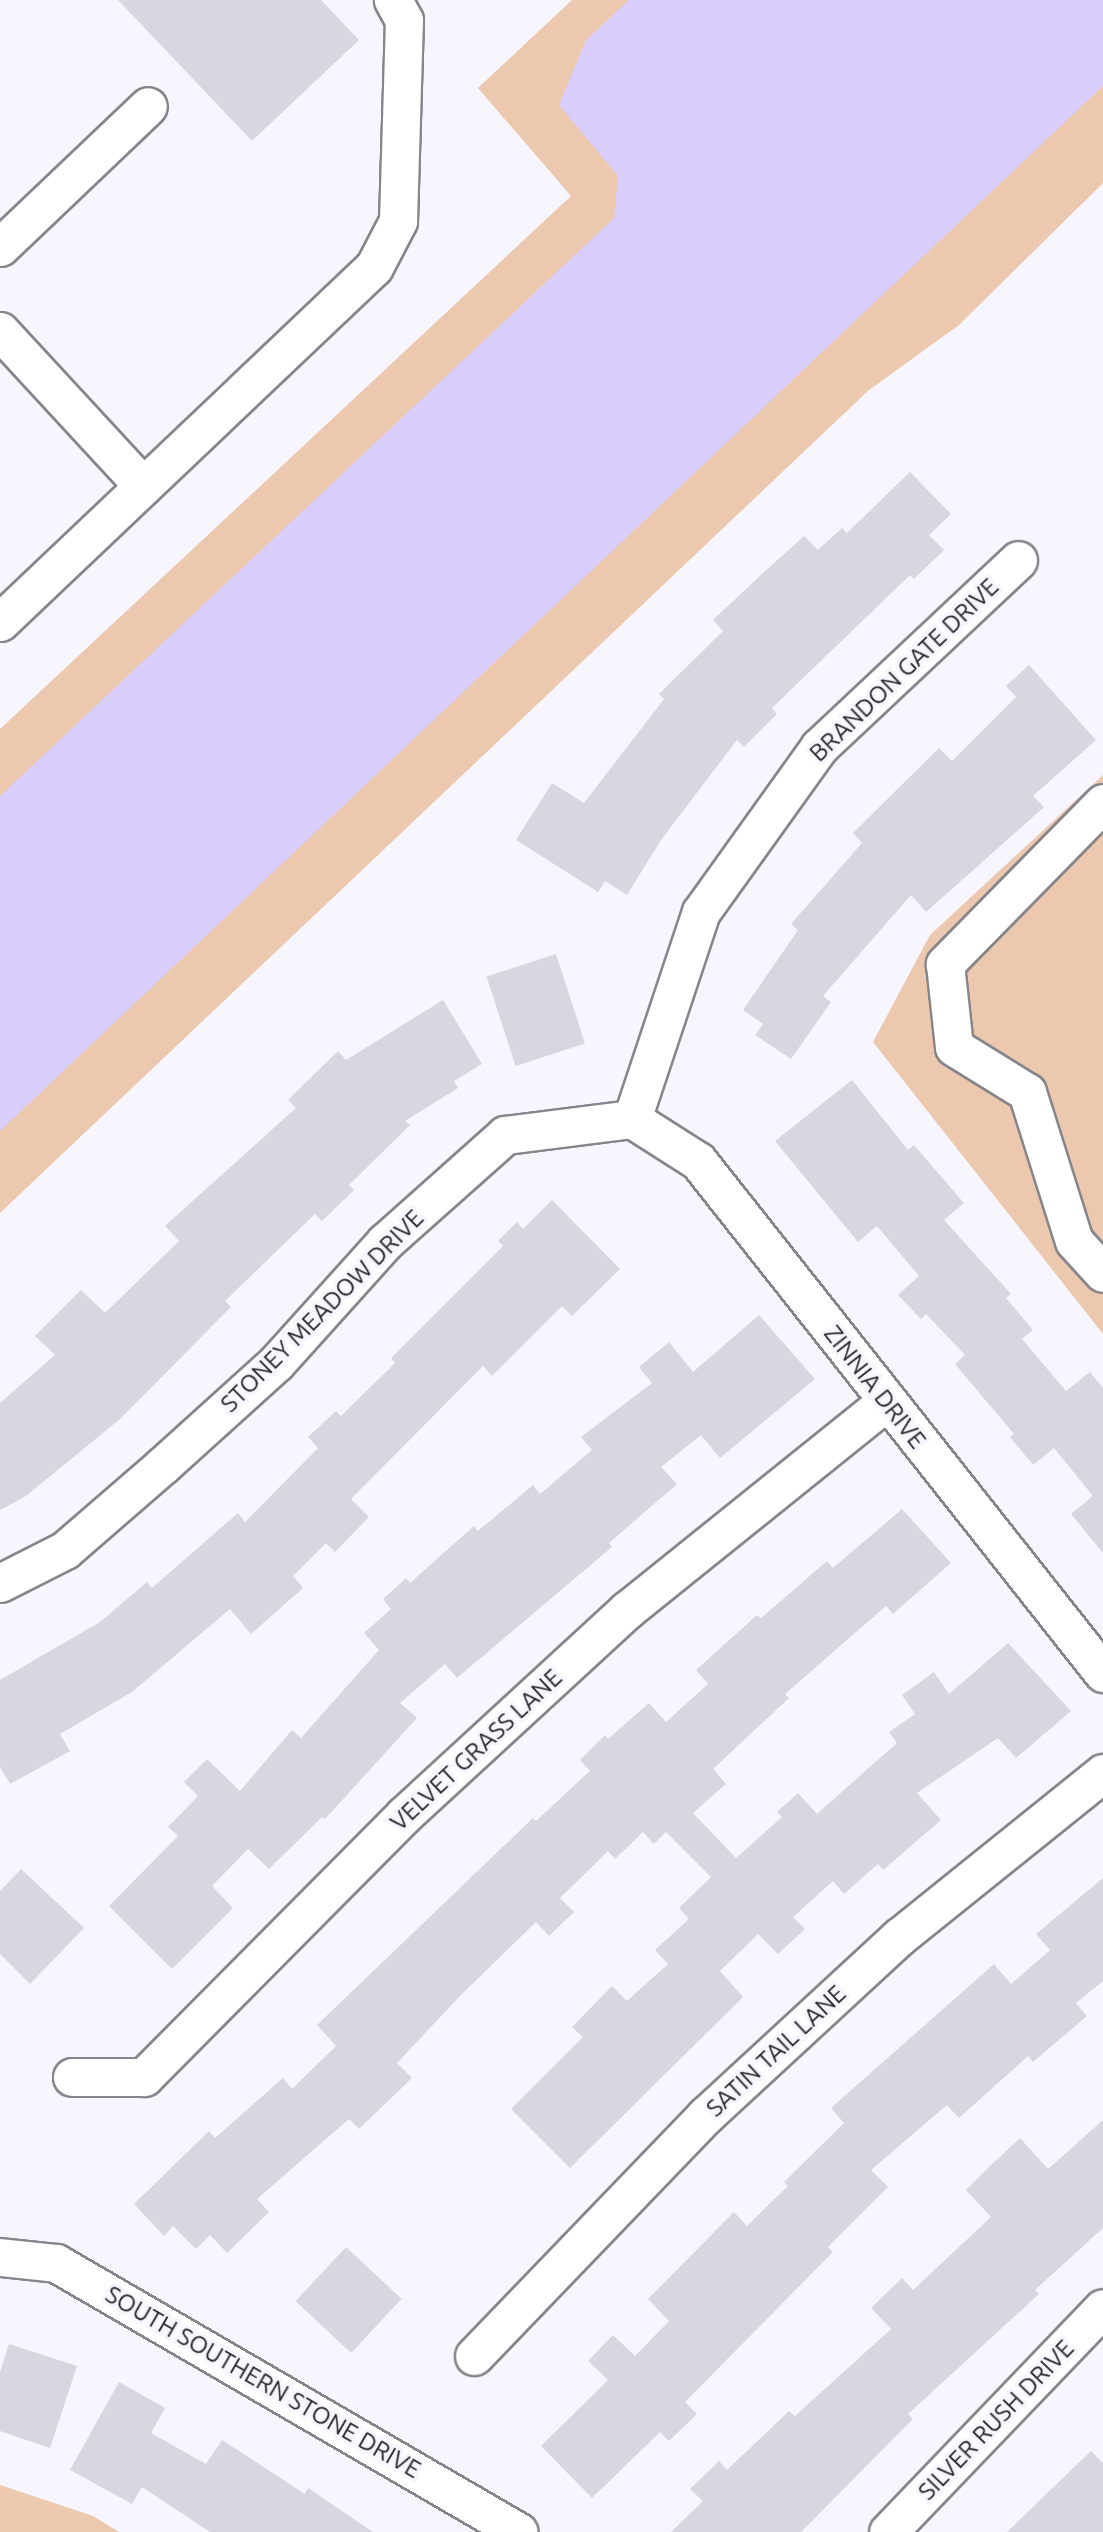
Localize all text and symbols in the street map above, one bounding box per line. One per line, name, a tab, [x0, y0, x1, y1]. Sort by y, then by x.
street label: BRANDON GATE DRIVE	[804, 572, 1004, 768]
street label: STONEY MEADOW DRIVE	[215, 1204, 429, 1418]
street label: ZINNIA DRIVE	[818, 1320, 932, 1454]
street label: VELVET GRASS LANE	[384, 1663, 568, 1837]
street label: SATIN TAIL LANE	[701, 1979, 851, 2123]
street label: SOUTH SOUTHERN STONE DRIVE	[100, 2280, 426, 2484]
street label: SILVER RUSH DRIVE	[912, 2334, 1080, 2506]

